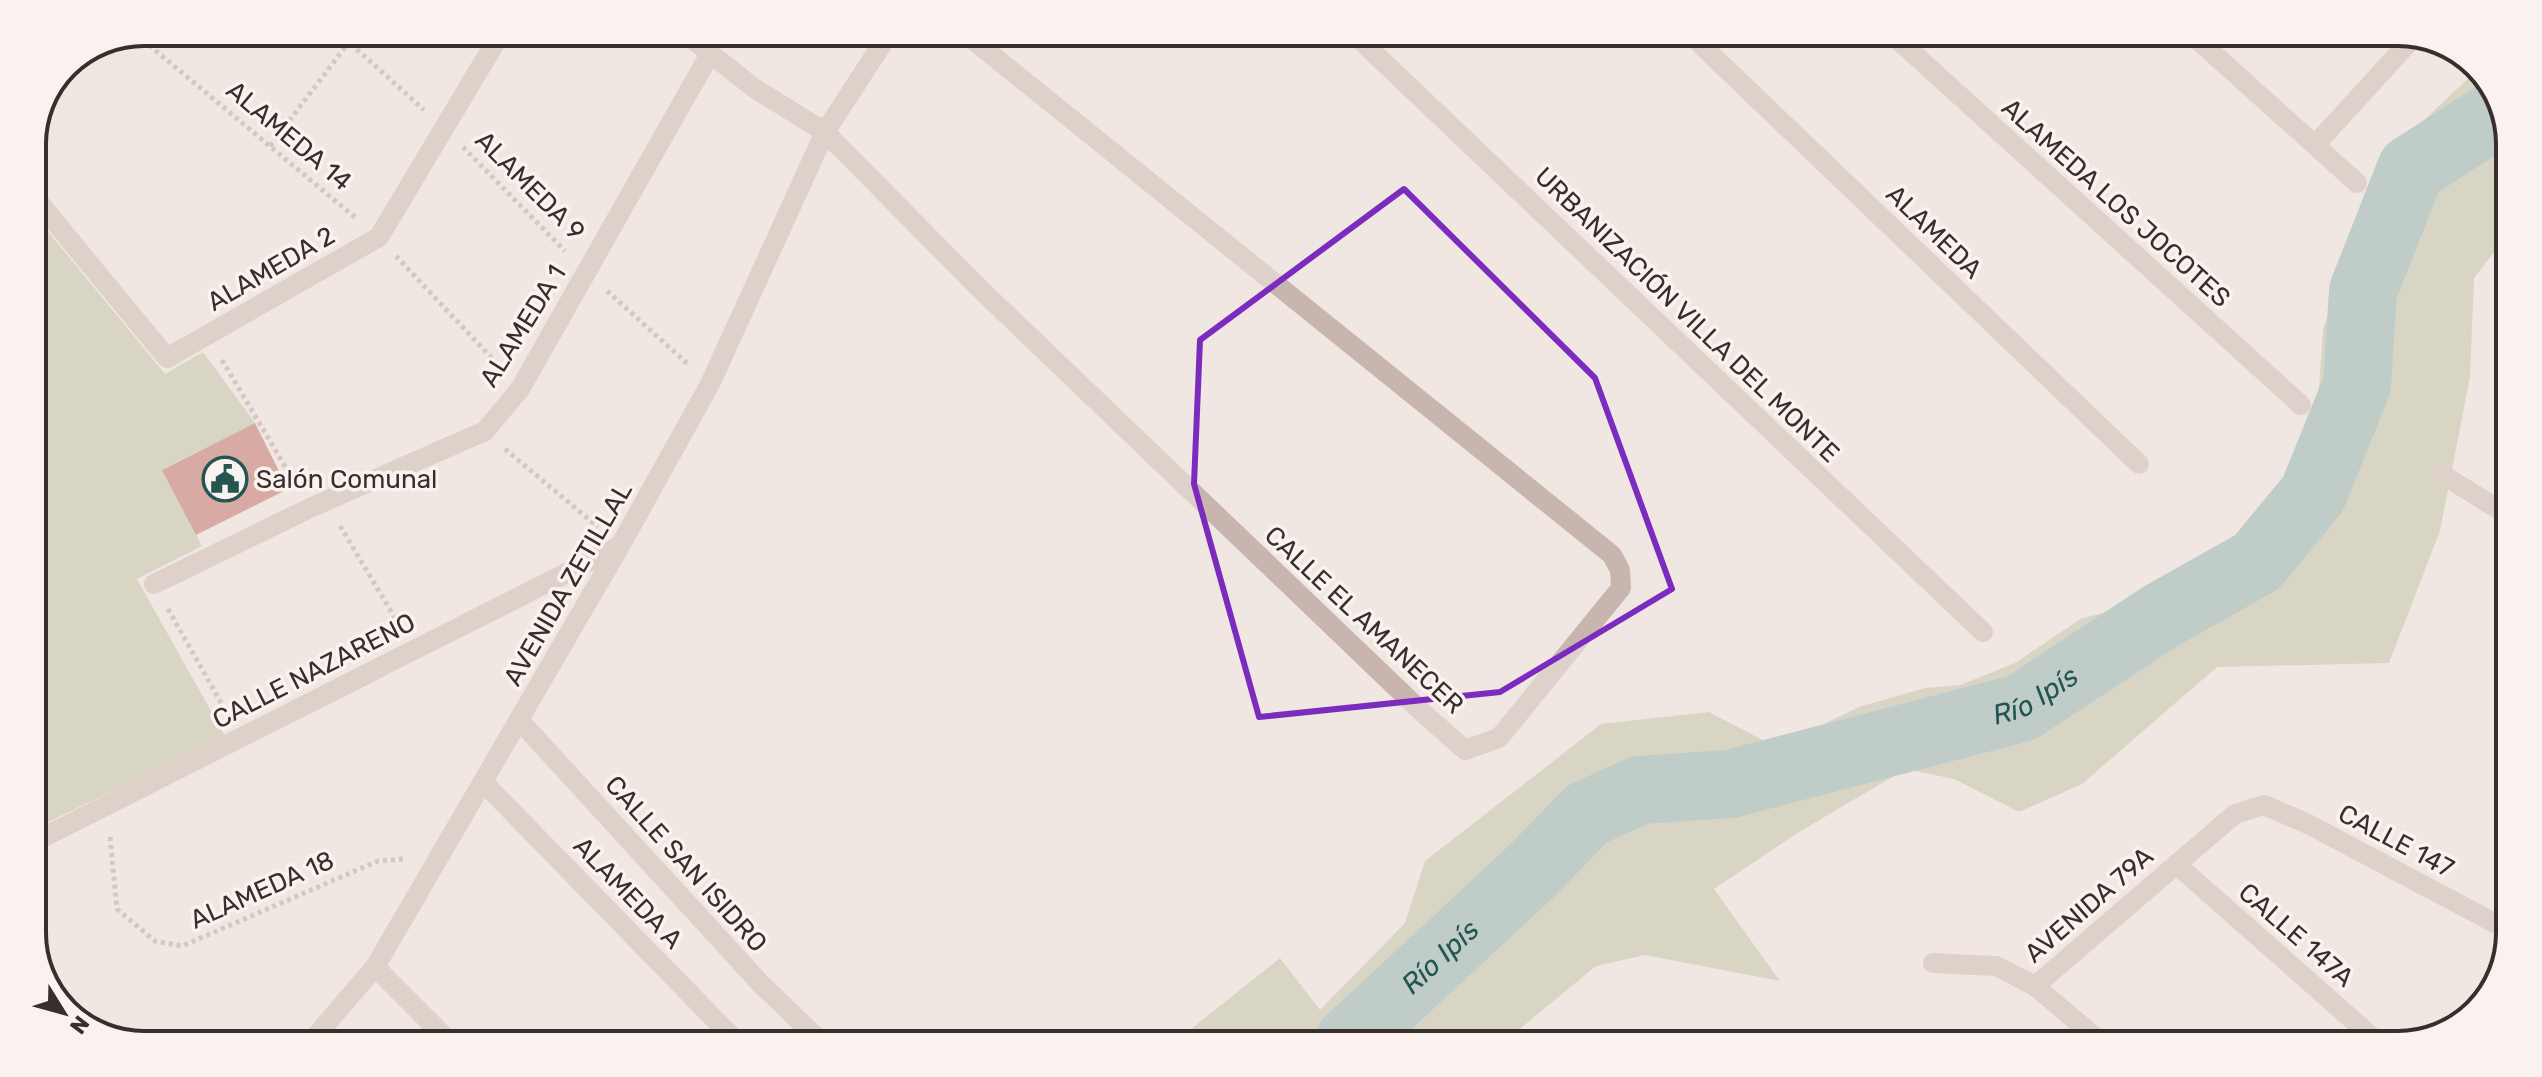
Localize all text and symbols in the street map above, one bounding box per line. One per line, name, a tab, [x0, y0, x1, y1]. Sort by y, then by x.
street label: ALAMEDA 14	[220, 75, 358, 197]
street label: ALAMEDA LOS JOCOTES	[1995, 92, 2237, 314]
street label: ALAMEDA 9	[469, 125, 591, 247]
street label: URBANIZACIÓN VILLA DEL MONTE	[1528, 161, 1846, 469]
street label: ALAMEDA	[1880, 179, 1988, 285]
street label: ALAMEDA 2	[202, 220, 340, 318]
street label: ALAMEDA 1	[473, 259, 573, 393]
public building icon: Salón Comunal	[201, 455, 249, 503]
place label: Salón Comunal	[256, 464, 437, 495]
street label: AVENIDA ZETILLAL	[497, 477, 639, 691]
street label: CALLE EL AMANECER	[1258, 520, 1470, 720]
street label: CALLE NAZARENO	[208, 607, 420, 735]
water label: Río Ipís	[1989, 659, 2084, 731]
street label: CALLE SAN ISIDRO	[599, 769, 773, 959]
street label: CALLE 147	[2333, 798, 2459, 884]
street label: ALAMEDA A	[567, 831, 689, 955]
street label: AVENIDA 79A	[2018, 841, 2160, 969]
street label: ALAMEDA 18	[185, 844, 339, 936]
street label: CALLE 147A	[2232, 877, 2360, 993]
water label: Río Ipís	[1394, 913, 1485, 1000]
north arrow	[24, 973, 104, 1053]
text: N	[64, 1010, 95, 1039]

